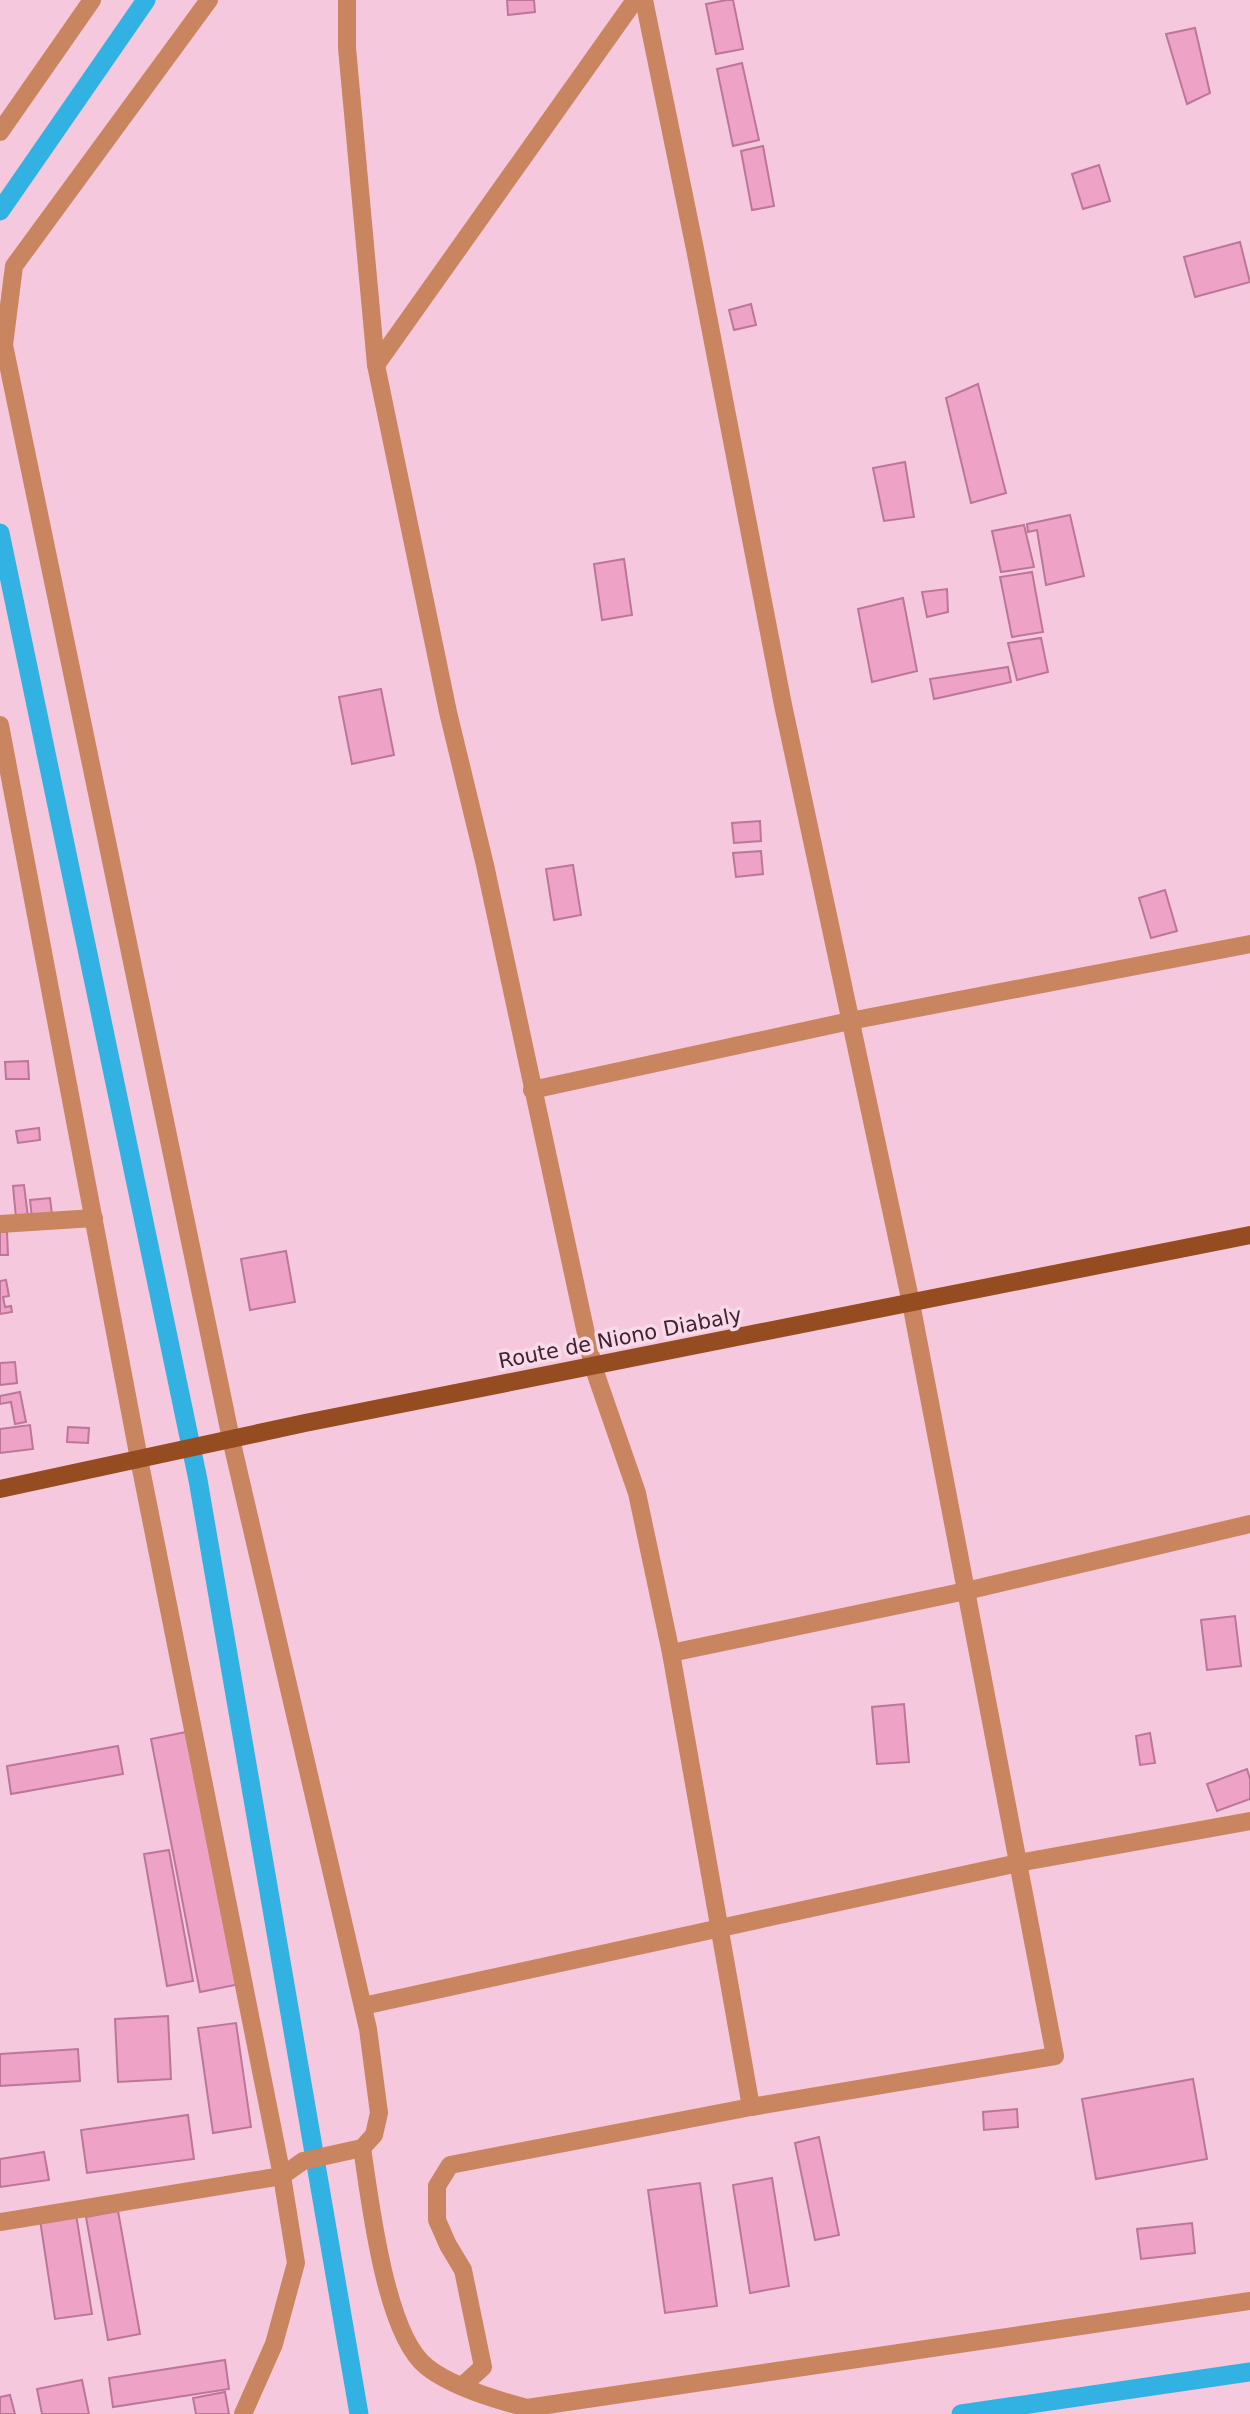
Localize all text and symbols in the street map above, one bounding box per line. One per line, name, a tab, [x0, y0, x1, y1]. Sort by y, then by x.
street label: Route de Niono Diabaly	[496, 1303, 744, 1373]

